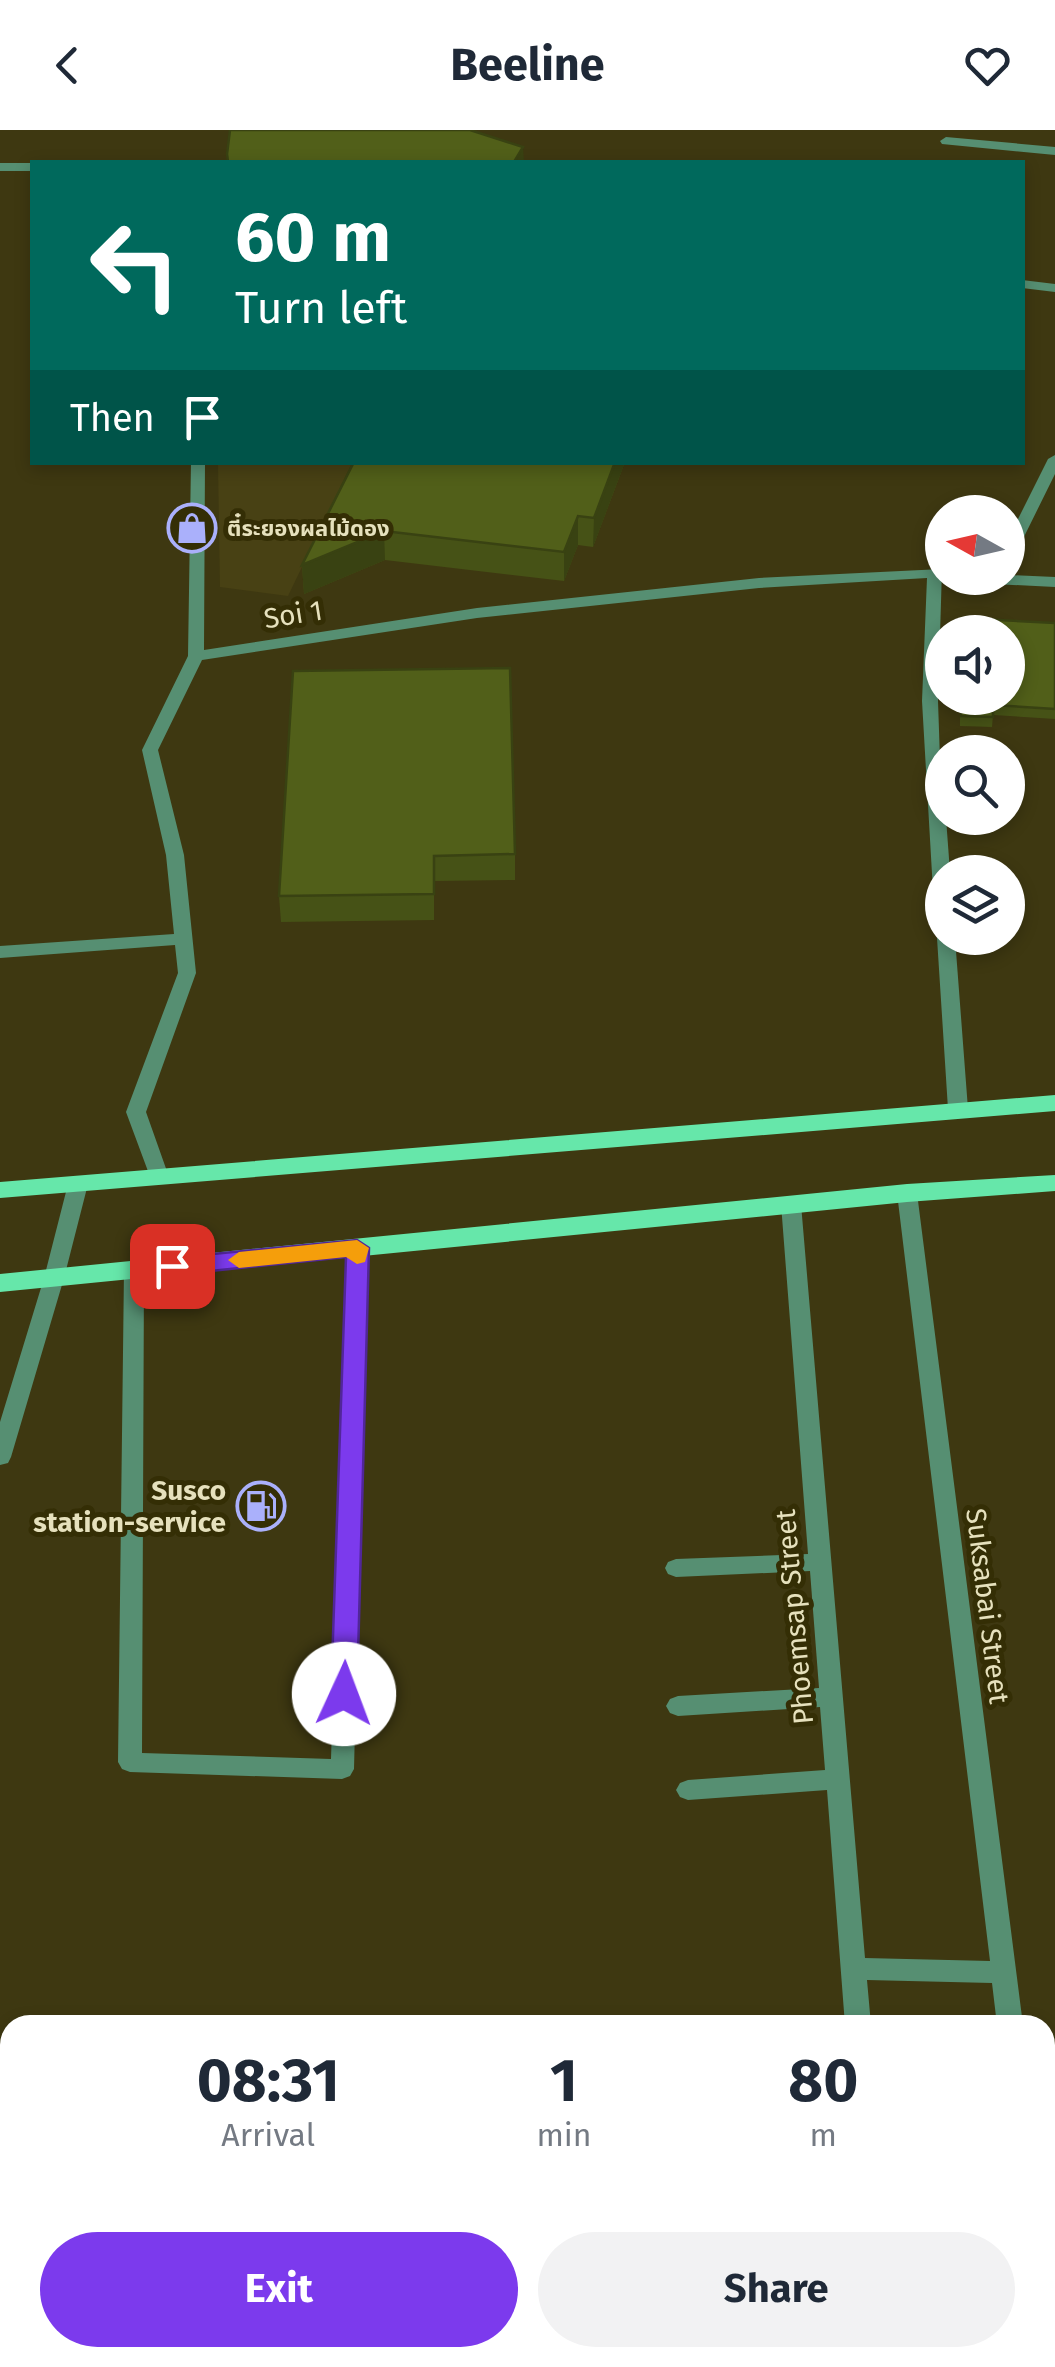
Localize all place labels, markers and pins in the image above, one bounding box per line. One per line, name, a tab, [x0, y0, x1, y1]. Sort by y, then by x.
shop icon: ตี๋ระยองผลไม้ดอง	[166, 502, 218, 554]
place label: ตี๋ระยองผลไม้ดอง	[227, 513, 390, 542]
pin	[130, 1224, 215, 1309]
place label: Susco station-service	[33, 1474, 226, 1539]
fuel station icon: Susco station-service	[235, 1480, 287, 1532]

